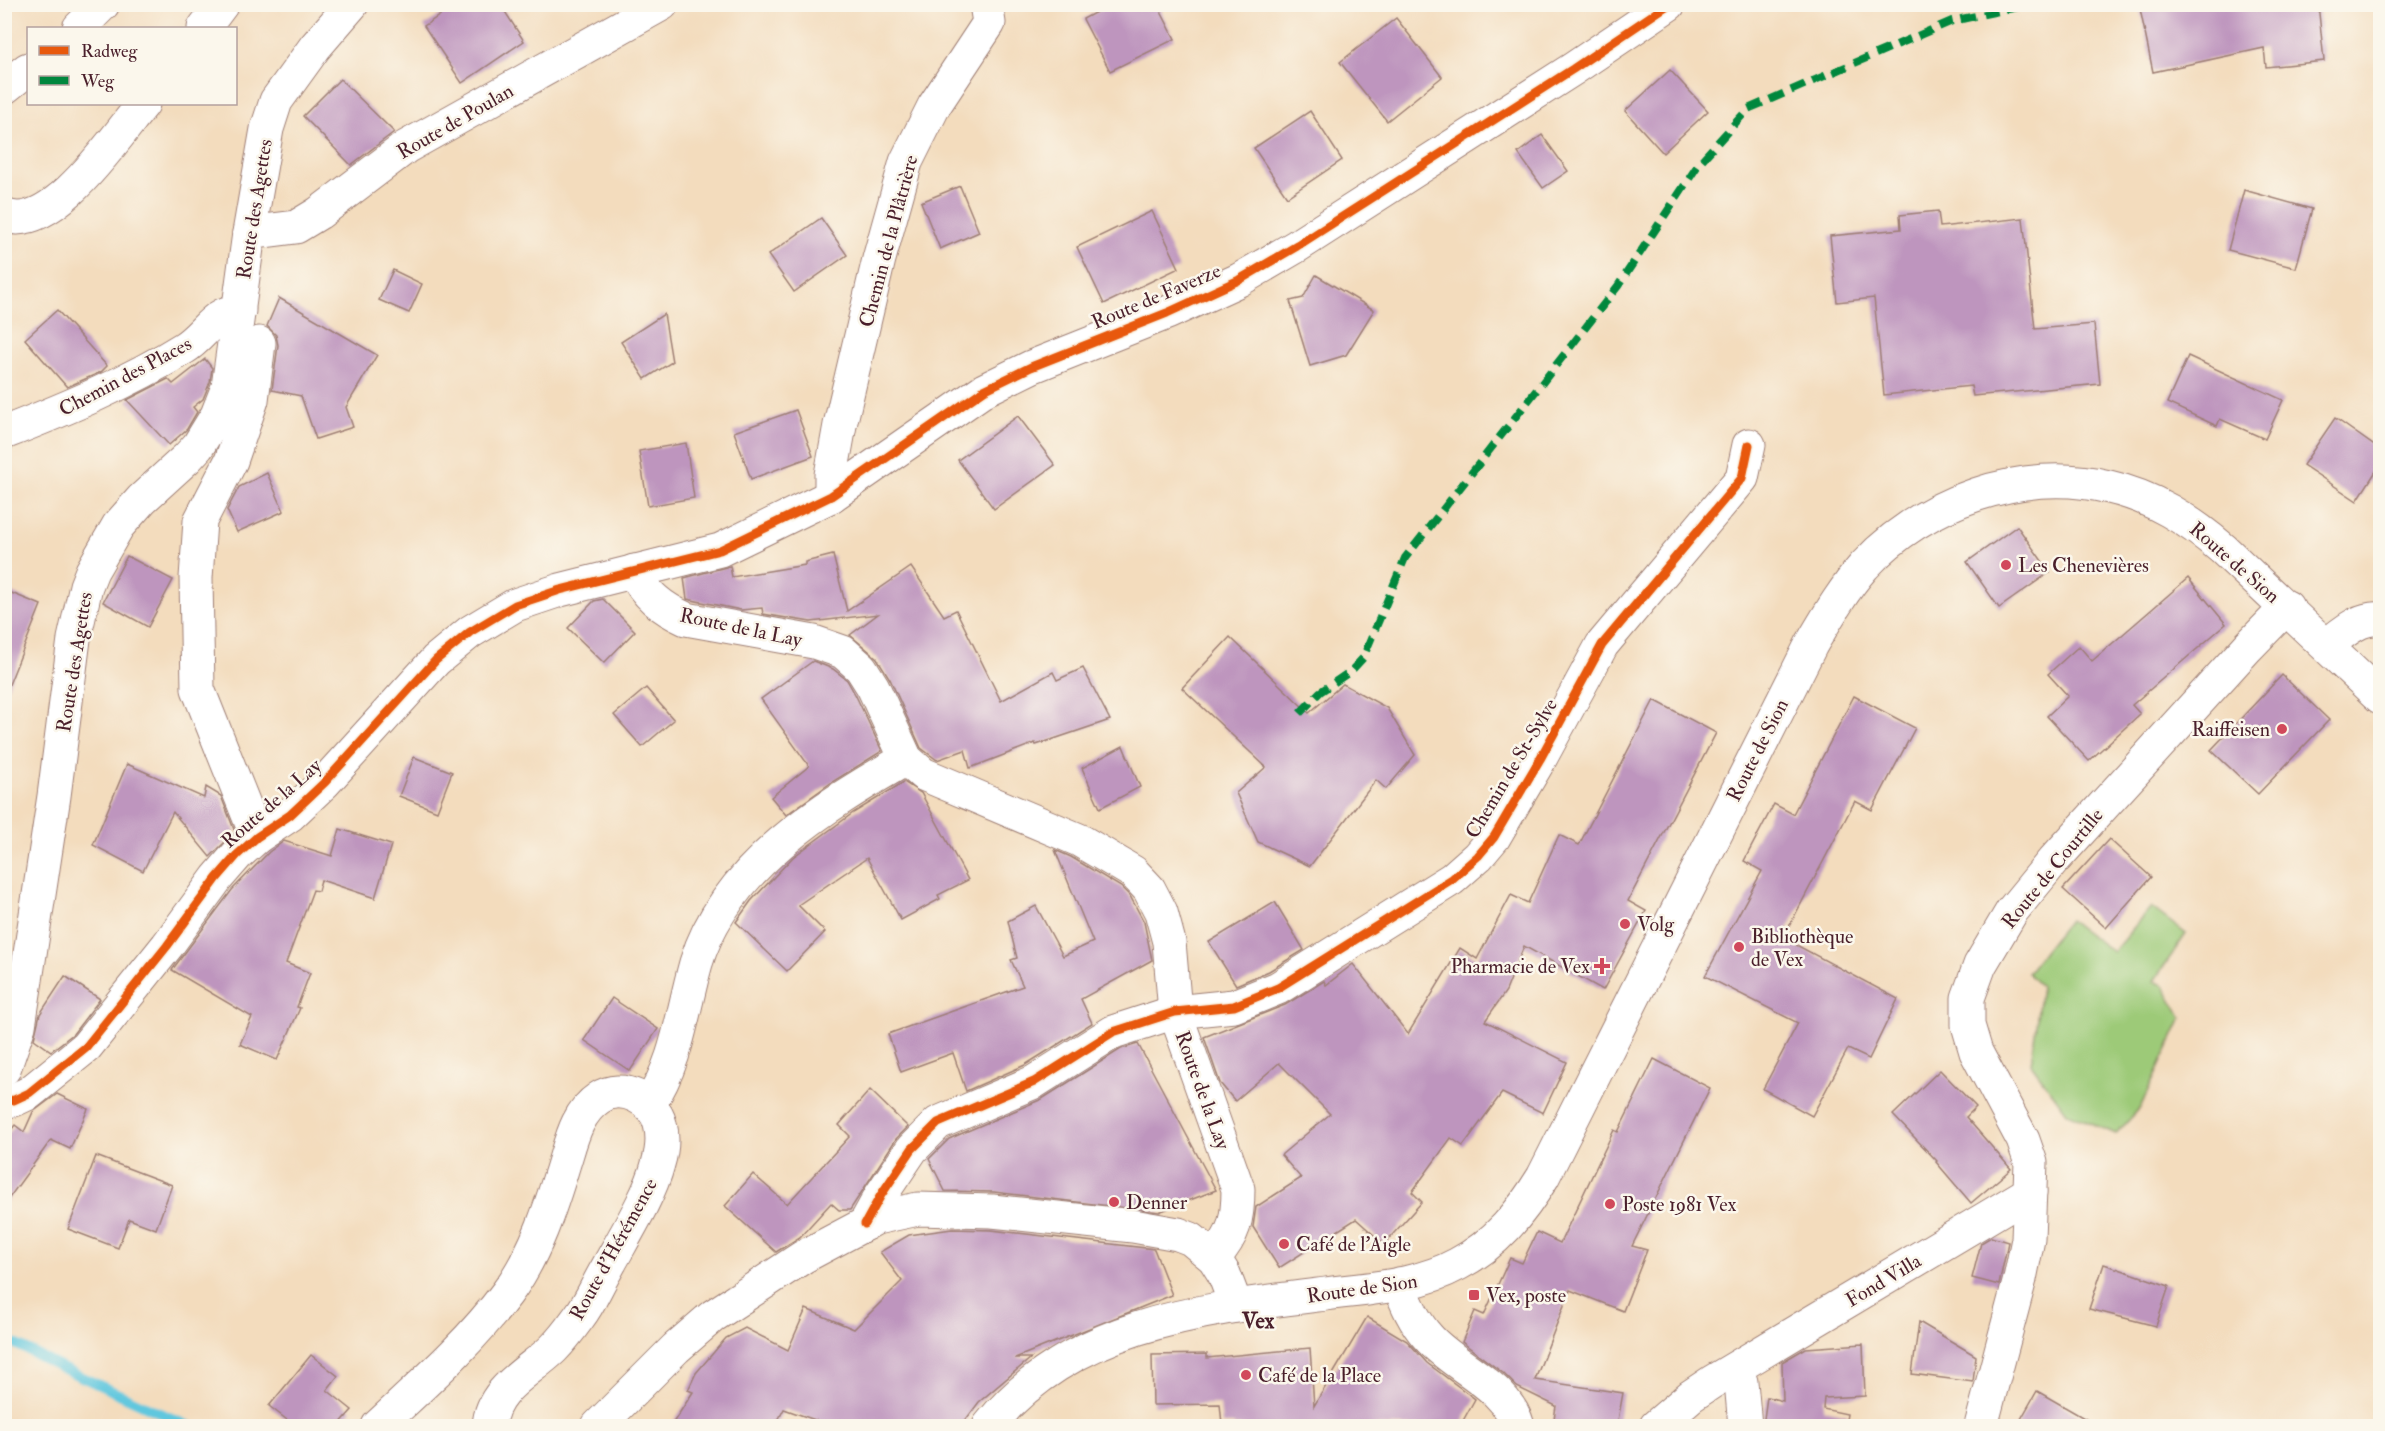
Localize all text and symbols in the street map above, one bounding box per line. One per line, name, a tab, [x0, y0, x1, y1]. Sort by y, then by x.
legend	[27, 27, 237, 105]
text: Radweg	[81, 40, 139, 63]
text: Weg	[80, 70, 115, 93]
street label: Route de Poulan	[393, 78, 518, 165]
street label: Route des Agettes	[231, 137, 278, 281]
street label: Chemin de la Plâtrière	[853, 152, 923, 330]
street label: Route de Faverze	[1088, 258, 1224, 335]
street label: Chemin des Places	[55, 331, 196, 422]
street label: Route de Sion	[2184, 516, 2285, 608]
place label: Les Chenevières	[2018, 553, 2149, 578]
marker: Les Chenevières	[1999, 558, 2013, 572]
street label: Route des Agettes	[51, 590, 98, 734]
street label: Route de la Lay	[677, 602, 805, 653]
street label: Chemin de St-Sylve	[1460, 694, 1563, 843]
street label: Route de Sion	[1721, 695, 1794, 806]
place label: Raiffeisen	[2192, 717, 2270, 742]
marker: Raiffeisen	[2275, 722, 2289, 736]
street label: Route de la Lay	[216, 752, 327, 854]
street label: Route de Courtille	[1996, 803, 2109, 934]
place label: Volg	[1637, 912, 1675, 937]
marker: Volg	[1618, 917, 1632, 931]
place label: Bibliothèque de Vex	[1751, 924, 1853, 972]
marker: Bibliothèque de Vex	[1732, 940, 1746, 954]
place label: Pharmacie de Vex	[1450, 954, 1590, 979]
marker: Pharmacie de Vex	[1595, 959, 1609, 973]
street label: Route de la Lay	[1170, 1027, 1236, 1154]
street label: Route d'Hérémence	[564, 1174, 663, 1325]
place label: Denner	[1126, 1190, 1188, 1215]
place label: Poste 1981 Vex	[1622, 1192, 1737, 1217]
marker: Denner	[1107, 1195, 1121, 1209]
marker: Poste 1981 Vex	[1603, 1197, 1617, 1211]
place label: Café de l’Aigle	[1296, 1232, 1411, 1257]
marker: Café de l’Aigle	[1277, 1237, 1291, 1251]
street label: Fond Villa	[1841, 1248, 1926, 1313]
street label: Route de Sion	[1305, 1268, 1419, 1309]
place label: Vex, poste	[1486, 1283, 1566, 1309]
marker: Vex, poste	[1467, 1288, 1481, 1302]
district label: Vex	[1241, 1307, 1275, 1335]
place label: Café de la Place	[1258, 1363, 1381, 1388]
marker: Café de la Place	[1239, 1368, 1253, 1382]

